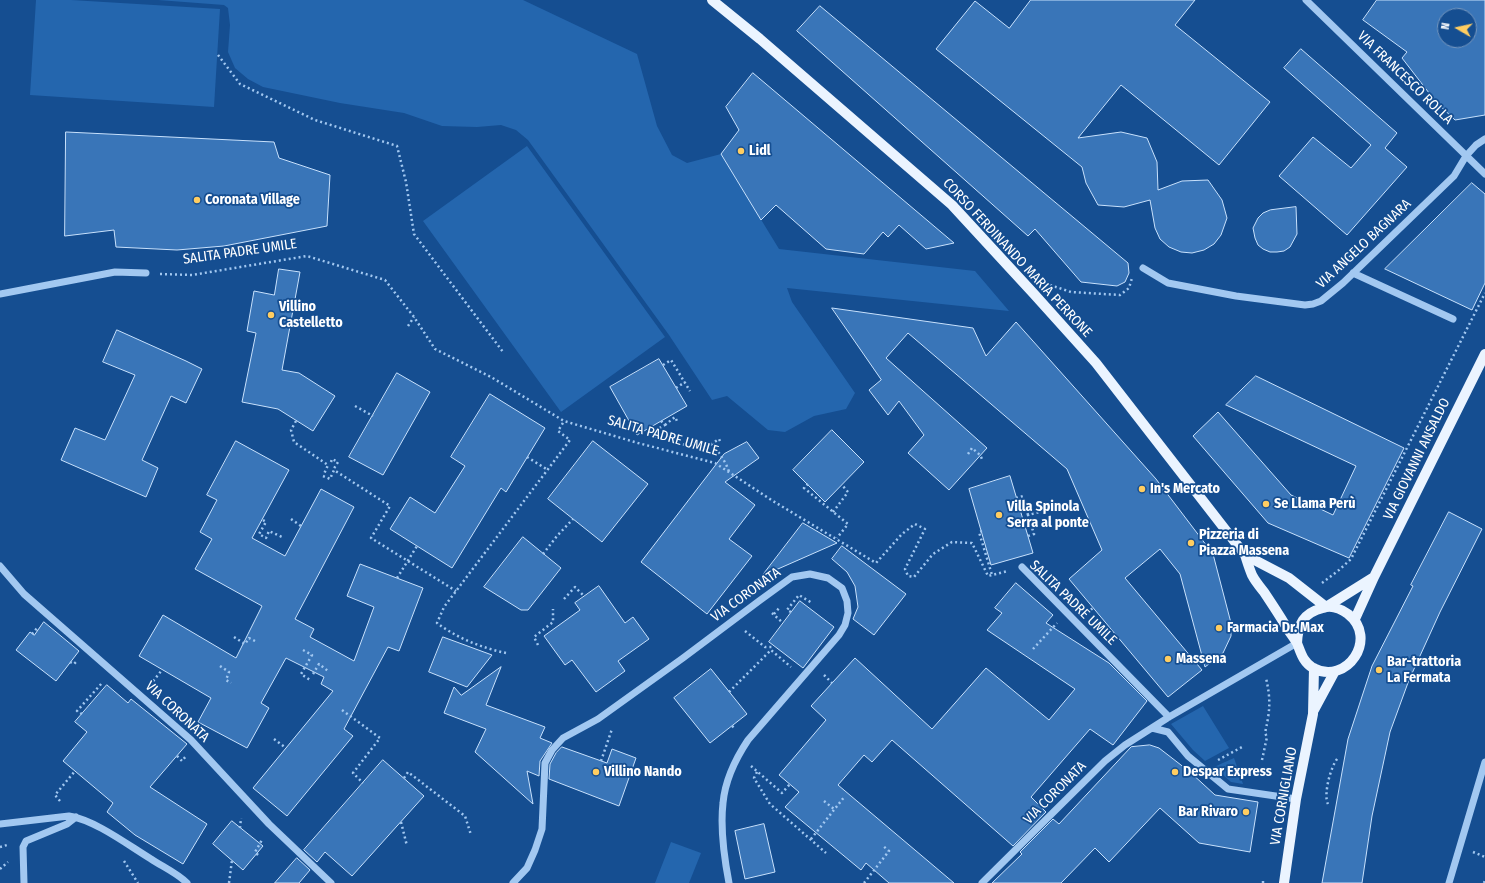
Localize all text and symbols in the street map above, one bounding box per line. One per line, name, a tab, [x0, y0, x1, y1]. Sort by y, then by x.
north arrow	[1437, 8, 1477, 48]
text: N	[1439, 22, 1453, 30]
street label: VIA FRANCESCO ROLLA	[1354, 28, 1456, 128]
place label: Lidl	[749, 143, 771, 159]
marker: Lidl	[736, 146, 746, 156]
street label: CORSO FERDINANDO MARIA PERRONE	[939, 175, 1095, 341]
place label: Coronata Village	[205, 192, 300, 208]
marker: Coronata Village	[192, 195, 202, 205]
street label: VIA ANGELO BAGNARA	[1313, 196, 1415, 292]
street label: SALITA PADRE UMILE	[182, 236, 298, 268]
place label: Villino Castelletto	[279, 299, 343, 332]
marker: Villino Castelletto	[266, 310, 276, 320]
street label: VIA GIOVANNI ANSALDO	[1380, 395, 1454, 523]
street label: SALITA PADRE UMILE	[606, 412, 720, 460]
place label: In's Mercato	[1150, 481, 1220, 497]
marker: In's Mercato	[1137, 484, 1147, 494]
place label: Se Llama Perù	[1274, 496, 1356, 512]
place label: Villa Spinola Serra al ponte	[1007, 499, 1089, 532]
marker: Se Llama Perù	[1261, 499, 1271, 509]
marker: Villa Spinola Serra al ponte	[994, 510, 1004, 520]
place label: Pizzeria di Piazza Massena	[1199, 527, 1289, 560]
marker: Pizzeria di Piazza Massena	[1186, 538, 1196, 548]
street label: SALITA PADRE UMILE	[1026, 557, 1120, 649]
street label: VIA CORONATA	[708, 564, 784, 626]
place label: Farmacia Dr. Max	[1227, 620, 1324, 636]
marker: Farmacia Dr. Max	[1214, 623, 1224, 633]
place label: Massena	[1176, 651, 1227, 667]
marker: Massena	[1163, 654, 1173, 664]
place label: Bar-trattoria La Fermata	[1387, 654, 1461, 686]
marker: Bar-trattoria La Fermata	[1374, 665, 1384, 675]
street label: VIA CORONATA	[141, 678, 213, 746]
street label: VIA CORNIGLIANO	[1267, 746, 1301, 846]
street label: VIA CORONATA	[1020, 758, 1090, 828]
place label: Villino Nando	[604, 764, 682, 780]
place label: Despar Express	[1183, 764, 1272, 780]
marker: Villino Nando	[591, 767, 601, 777]
marker: Despar Express	[1170, 767, 1180, 777]
place label: Bar Rivaro	[1178, 804, 1238, 820]
marker: Bar Rivaro	[1241, 807, 1251, 817]

